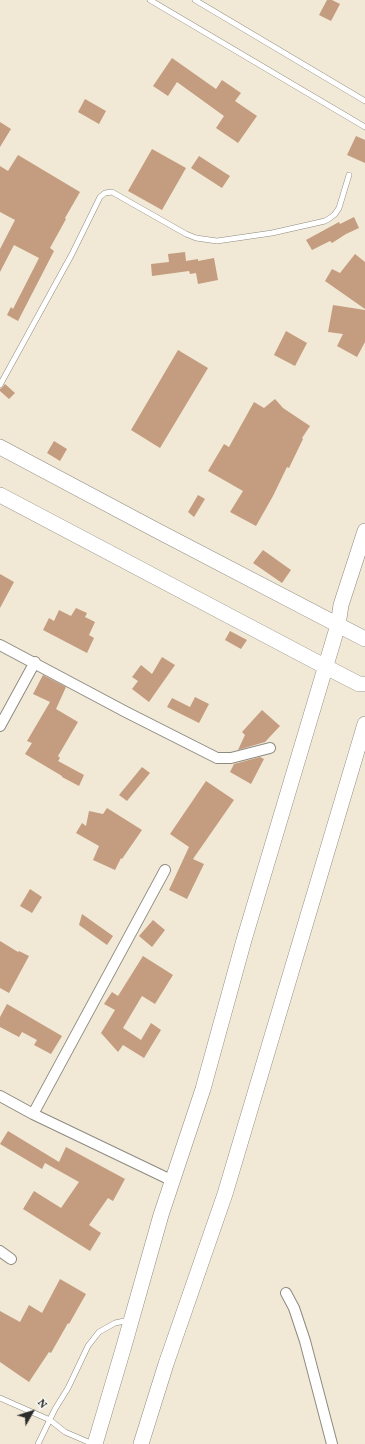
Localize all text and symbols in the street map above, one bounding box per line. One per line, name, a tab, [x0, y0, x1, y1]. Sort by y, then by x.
north arrow	[12, 1392, 52, 1432]
text: N	[33, 1396, 50, 1412]

